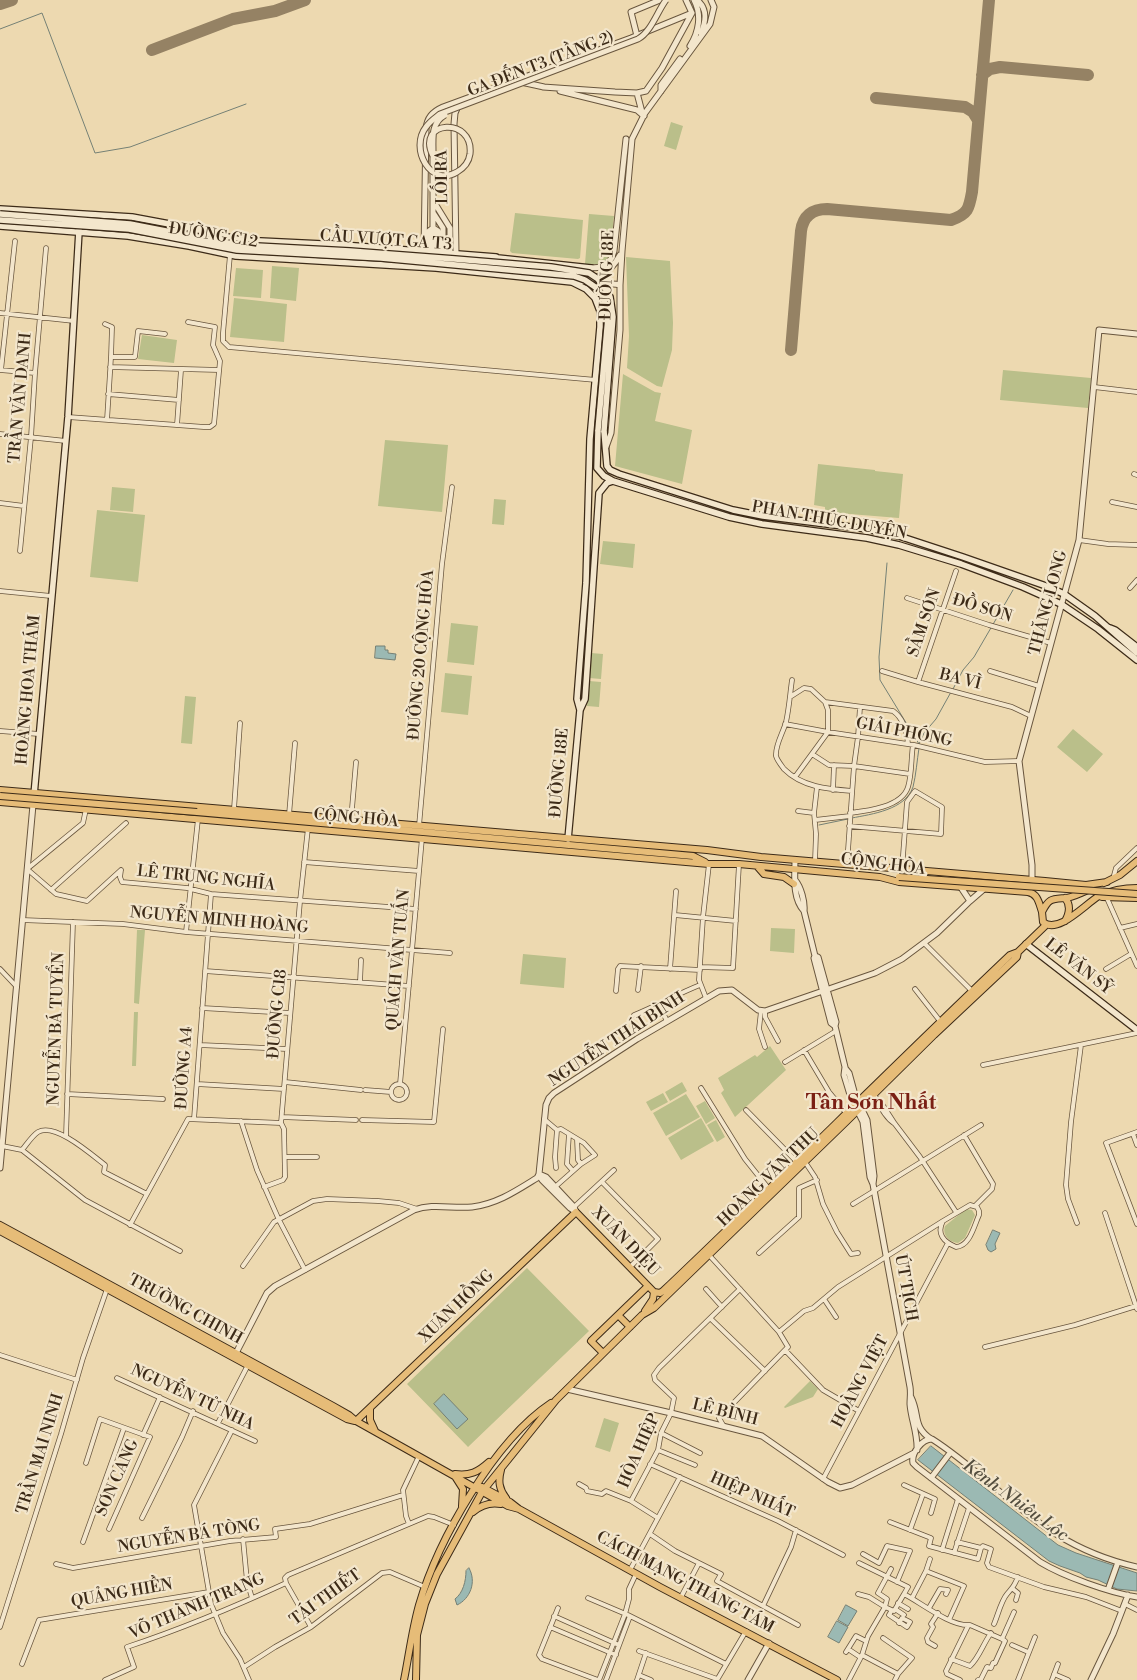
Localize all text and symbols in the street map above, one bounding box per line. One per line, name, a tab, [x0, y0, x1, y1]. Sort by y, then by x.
street label: GA ĐẾN T3 (TẦNG 2)	[465, 28, 617, 102]
street label: LỐI RA	[433, 150, 453, 204]
street label: ĐƯỜNG C12	[167, 219, 259, 253]
street label: CẦU VƯỢT GA T3	[319, 227, 453, 255]
street label: ĐƯỜNG 18E	[597, 230, 619, 320]
street label: TRẦN VĂN DANH	[6, 332, 36, 464]
street label: PHAN THÚC DUYỆN	[750, 498, 908, 544]
street label: THĂNG LONG	[1026, 548, 1072, 658]
street label: ĐƯỜNG 20 CỘNG HÒA	[405, 569, 439, 741]
street label: SẦM SƠN	[904, 586, 946, 660]
street label: ĐỒ SƠN	[950, 591, 1014, 627]
street label: HOÀNG HOA THÁM	[13, 614, 45, 766]
street label: BA VÌ	[937, 666, 983, 694]
street label: GIẢI PHÓNG	[854, 714, 954, 752]
street label: ĐƯỜNG 18E	[547, 727, 573, 819]
street label: CỘNG HÒA	[313, 806, 399, 832]
street label: CỘNG HÒA	[839, 850, 927, 880]
street label: LÊ TRUNG NGHĨA	[136, 862, 276, 896]
street label: QUÁCH VĂN TUẤN	[383, 889, 415, 1031]
street label: NGUYỄN MINH HOÀNG	[129, 904, 309, 938]
street label: LÊ VĂN SỸ	[1041, 935, 1115, 999]
street label: NGUYỄN BÁ TUYỂN	[45, 952, 69, 1106]
street label: ĐƯỜNG C18	[265, 968, 291, 1060]
street label: NGUYỄN THÁI BÌNH	[545, 989, 689, 1091]
street label: ĐƯỜNG A4	[173, 1026, 197, 1110]
district label: Tân Sơn Nhất	[806, 1091, 936, 1117]
street label: HOÀNG VĂN THỤ	[714, 1125, 824, 1231]
street label: XUÂN DIỆU	[587, 1203, 663, 1281]
street label: ÚT TỊCH	[890, 1253, 920, 1323]
street label: XUÂN HỒNG	[416, 1267, 498, 1347]
street label: TRƯỜNG CHINH	[125, 1271, 245, 1349]
street label: HOÀNG VIỆT	[829, 1333, 893, 1431]
street label: NGUYỄN TỬ NHA	[127, 1361, 257, 1435]
street label: TRẦN MAI NINH	[13, 1391, 69, 1517]
street label: LÊ BÌNH	[690, 1396, 760, 1430]
street label: HÒA HIỆP	[615, 1411, 665, 1491]
street label: SƠN CANG	[92, 1436, 144, 1520]
water label: Kênh Nhiêu Lộc	[958, 1455, 1072, 1547]
street label: HIỆP NHẤT	[707, 1469, 797, 1523]
street label: NGUYỄN BÁ TÒNG	[116, 1516, 262, 1558]
street label: CÁCH MẠNG THÁNG TÁM	[593, 1528, 777, 1638]
street label: TÁI THIẾT	[287, 1566, 365, 1630]
street label: VÕ THÀNH TRANG	[126, 1570, 268, 1644]
street label: QUẢNG HIỀN	[70, 1576, 174, 1612]

